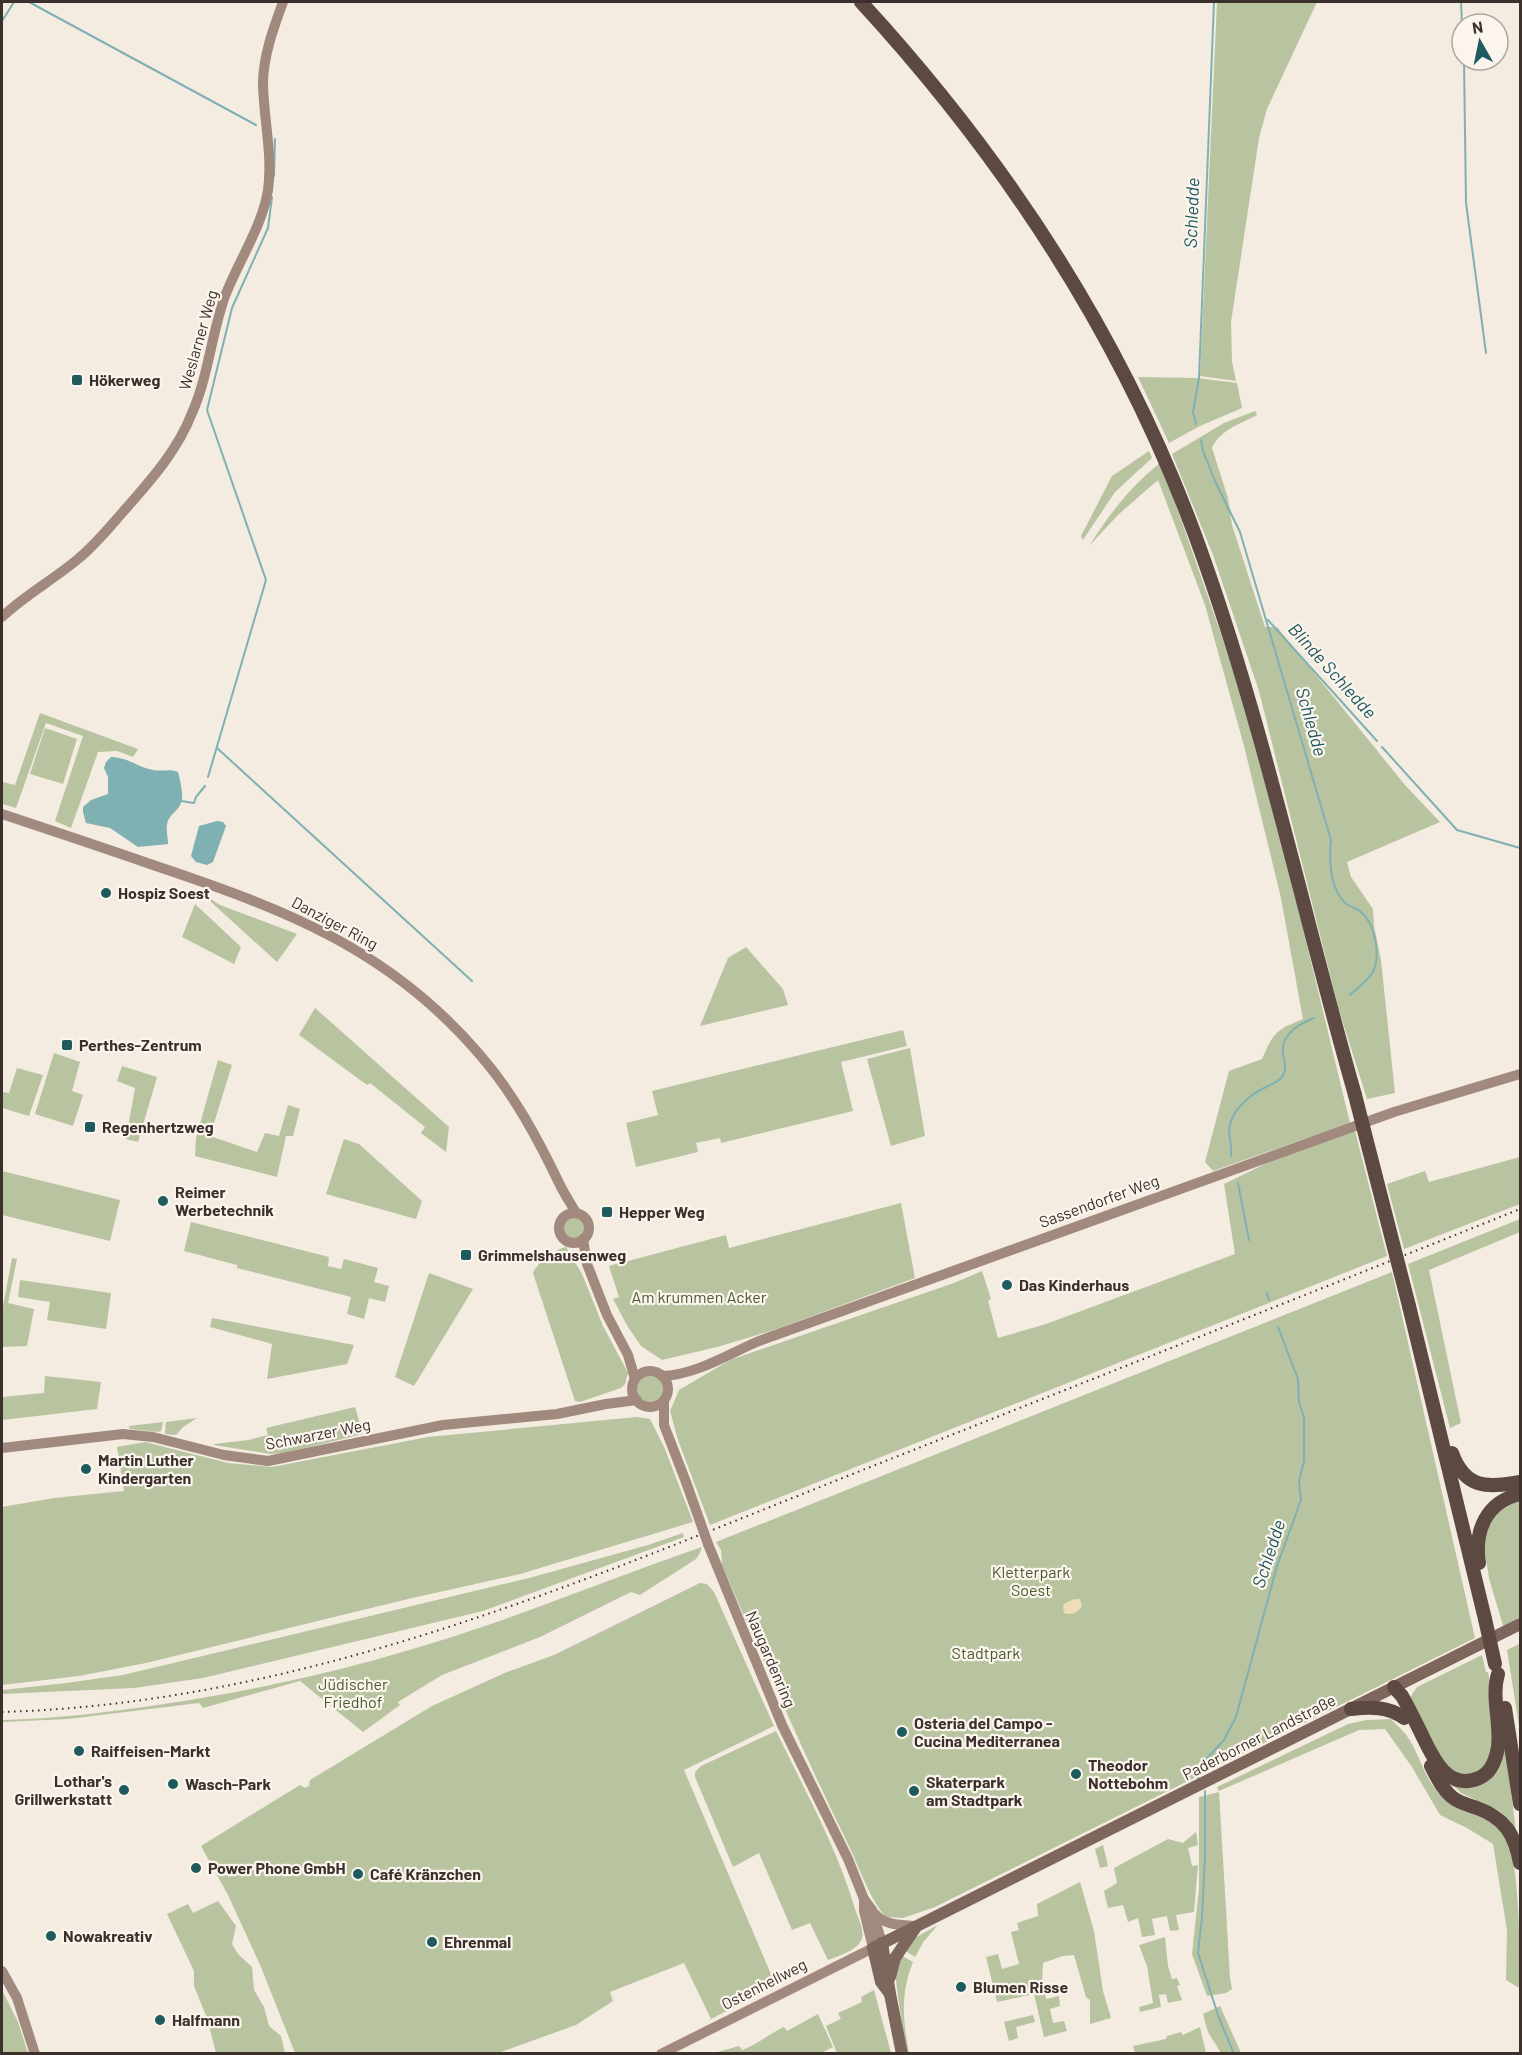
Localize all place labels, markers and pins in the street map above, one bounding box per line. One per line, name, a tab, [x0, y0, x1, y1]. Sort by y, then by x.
place label: Hökerweg	[89, 370, 160, 389]
marker: Hökerweg	[70, 373, 84, 387]
place label: Hospiz Soest	[118, 883, 210, 902]
marker: Hospiz Soest	[99, 886, 113, 900]
place label: Perthes-Zentrum	[79, 1035, 202, 1054]
marker: Perthes-Zentrum	[60, 1038, 74, 1052]
place label: Regenhertzweg	[102, 1117, 214, 1136]
marker: Regenhertzweg	[83, 1120, 97, 1134]
place label: Reimer Werbetechnik	[175, 1182, 274, 1219]
marker: Reimer Werbetechnik	[156, 1194, 170, 1208]
place label: Hepper Weg	[619, 1202, 705, 1221]
marker: Hepper Weg	[600, 1205, 614, 1219]
place label: Grimmelshausenweg	[478, 1245, 626, 1264]
marker: Grimmelshausenweg	[459, 1248, 473, 1262]
place label: Das Kinderhaus	[1019, 1275, 1129, 1294]
marker: Das Kinderhaus	[1000, 1278, 1014, 1292]
place label: Martin Luther Kindergarten	[98, 1450, 194, 1487]
marker: Martin Luther Kindergarten	[79, 1462, 93, 1476]
place label: Osteria del Campo - Cucina Mediterranea	[914, 1713, 1060, 1750]
marker: Osteria del Campo - Cucina Mediterranea	[895, 1725, 909, 1739]
place label: Raiffeisen-Markt	[91, 1741, 211, 1760]
marker: Raiffeisen-Markt	[72, 1744, 86, 1758]
place label: Theodor Nottebohm	[1088, 1755, 1168, 1792]
marker: Theodor Nottebohm	[1069, 1767, 1083, 1781]
place label: Lothar's Grillwerkstatt	[14, 1771, 112, 1808]
place label: Skaterpark am Stadtpark	[926, 1772, 1023, 1809]
place label: Wasch-Park	[185, 1774, 271, 1793]
marker: Wasch-Park	[166, 1777, 180, 1791]
marker: Lothar's Grillwerkstatt	[117, 1783, 131, 1797]
marker: Skaterpark am Stadtpark	[907, 1784, 921, 1798]
place label: Power Phone GmbH	[208, 1858, 346, 1877]
marker: Power Phone GmbH	[189, 1861, 203, 1875]
place label: Café Kränzchen	[370, 1864, 481, 1883]
marker: Café Kränzchen	[351, 1867, 365, 1881]
place label: Nowakreativ	[63, 1926, 153, 1945]
marker: Nowakreativ	[44, 1929, 58, 1943]
place label: Ehrenmal	[444, 1932, 511, 1951]
marker: Ehrenmal	[425, 1935, 439, 1949]
place label: Blumen Risse	[973, 1977, 1068, 1996]
marker: Blumen Risse	[954, 1980, 968, 1994]
place label: Halfmann	[172, 2010, 240, 2029]
marker: Halfmann	[153, 2013, 167, 2027]

